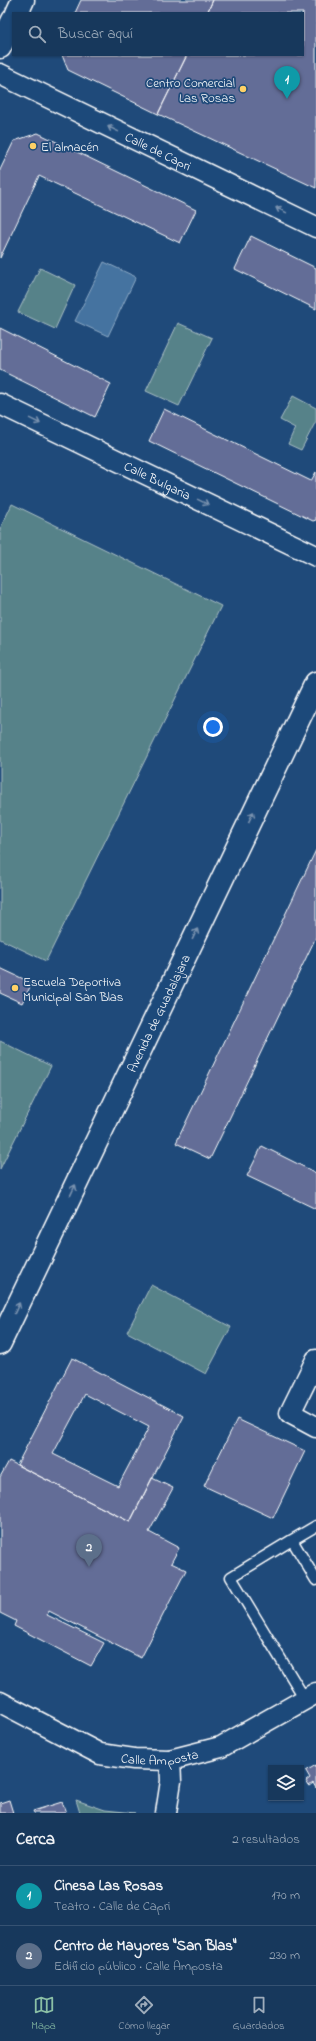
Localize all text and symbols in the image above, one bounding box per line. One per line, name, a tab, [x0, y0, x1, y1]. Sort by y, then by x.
search box	[12, 12, 304, 56]
icon: search	[26, 23, 48, 45]
text: Buscar aquí	[58, 23, 133, 45]
pin: 1	[274, 66, 300, 99]
place label: Centro Comercial Las Rosas	[146, 74, 235, 108]
marker: Centro Comercial Las Rosas	[238, 84, 248, 94]
one-way arrow	[108, 125, 120, 132]
street label: Calle de Capri	[121, 128, 194, 176]
place label: El almacén	[41, 138, 99, 157]
marker: El almacén	[28, 141, 38, 151]
one-way arrow	[275, 206, 287, 213]
one-way arrow	[29, 418, 41, 425]
street label: Calle Bulgaria	[120, 457, 194, 505]
one-way arrow	[197, 499, 209, 506]
your location	[203, 717, 223, 737]
one-way arrow	[248, 811, 255, 823]
one-way arrow	[192, 928, 199, 940]
street label: Avenida de Guadalajara	[123, 951, 196, 1076]
place label: Escuela Deportiva Municipal San Blas	[23, 973, 124, 1007]
marker: Escuela Deportiva Municipal San Blas	[10, 983, 20, 993]
one-way arrow	[70, 1184, 77, 1196]
one-way arrow	[14, 1302, 21, 1314]
pin: 2	[76, 1534, 102, 1567]
street label: Calle Amposta	[120, 1745, 201, 1771]
map controls	[268, 1765, 304, 1801]
button: layers	[268, 1765, 304, 1801]
text: Cerca	[16, 1827, 55, 1852]
text: 2 resultados	[232, 1830, 300, 1849]
text: Cinesa Las Rosas	[54, 1875, 163, 1897]
text: 1	[27, 1886, 31, 1905]
text: 170 m	[272, 1886, 300, 1905]
text: Teatro · Calle de Capri	[54, 1897, 170, 1916]
text: Centro de Mayores "San Blas"	[54, 1935, 236, 1957]
text: 2	[26, 1946, 32, 1965]
text: 230 m	[269, 1946, 300, 1965]
text: Edificio público · Calle Amposta	[54, 1957, 223, 1976]
tab: Mapa	[31, 1994, 56, 2034]
tab: Cómo llegar	[118, 1994, 170, 2034]
tab: Guardados	[233, 1994, 285, 2034]

